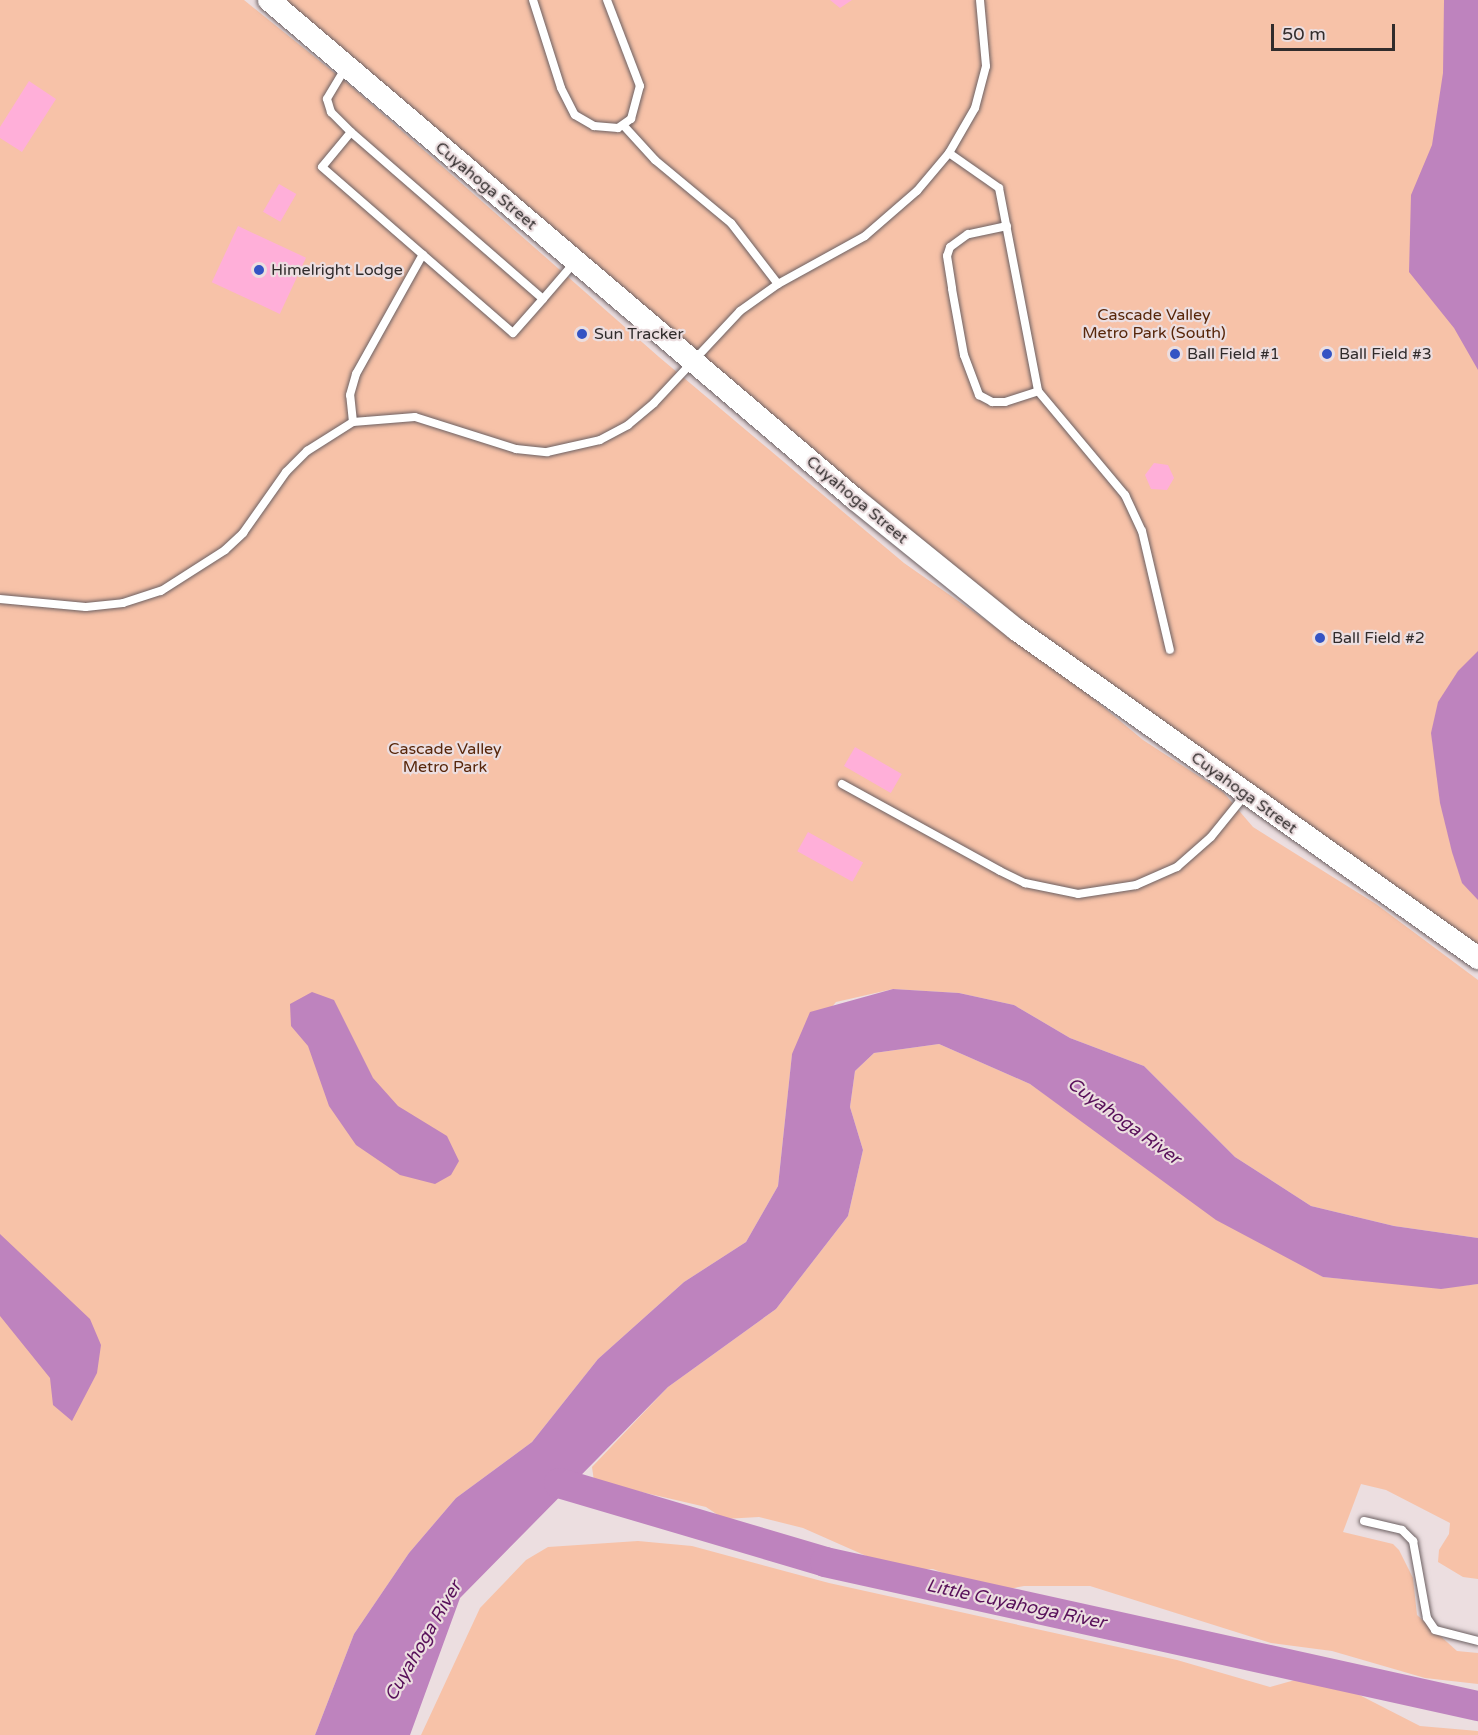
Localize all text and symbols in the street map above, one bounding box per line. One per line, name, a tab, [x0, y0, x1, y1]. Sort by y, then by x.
scale bar	[1274, 12, 1398, 50]
text: 50 m	[1282, 23, 1326, 45]
street label: Cuyahoga Street	[431, 138, 541, 234]
place label: Himelright Lodge	[271, 260, 403, 280]
marker: Himelright Lodge	[252, 263, 266, 277]
park label: Cascade Valley Metro Park (South)	[1082, 305, 1226, 343]
place label: Sun Tracker	[594, 324, 684, 344]
marker: Sun Tracker	[575, 327, 589, 341]
place label: Ball Field #1	[1187, 344, 1280, 364]
place label: Ball Field #3	[1339, 344, 1432, 364]
marker: Ball Field #1	[1168, 347, 1182, 361]
marker: Ball Field #3	[1320, 347, 1334, 361]
street label: Cuyahoga Street	[802, 452, 912, 548]
place label: Ball Field #2	[1332, 628, 1425, 648]
marker: Ball Field #2	[1313, 631, 1327, 645]
park label: Cascade Valley Metro Park	[388, 739, 502, 777]
street label: Cuyahoga Street	[1187, 748, 1301, 838]
water label: Cuyahoga River	[1063, 1073, 1185, 1169]
water label: Little Cuyahoga River	[924, 1574, 1108, 1634]
water label: Cuyahoga River	[380, 1577, 466, 1705]

